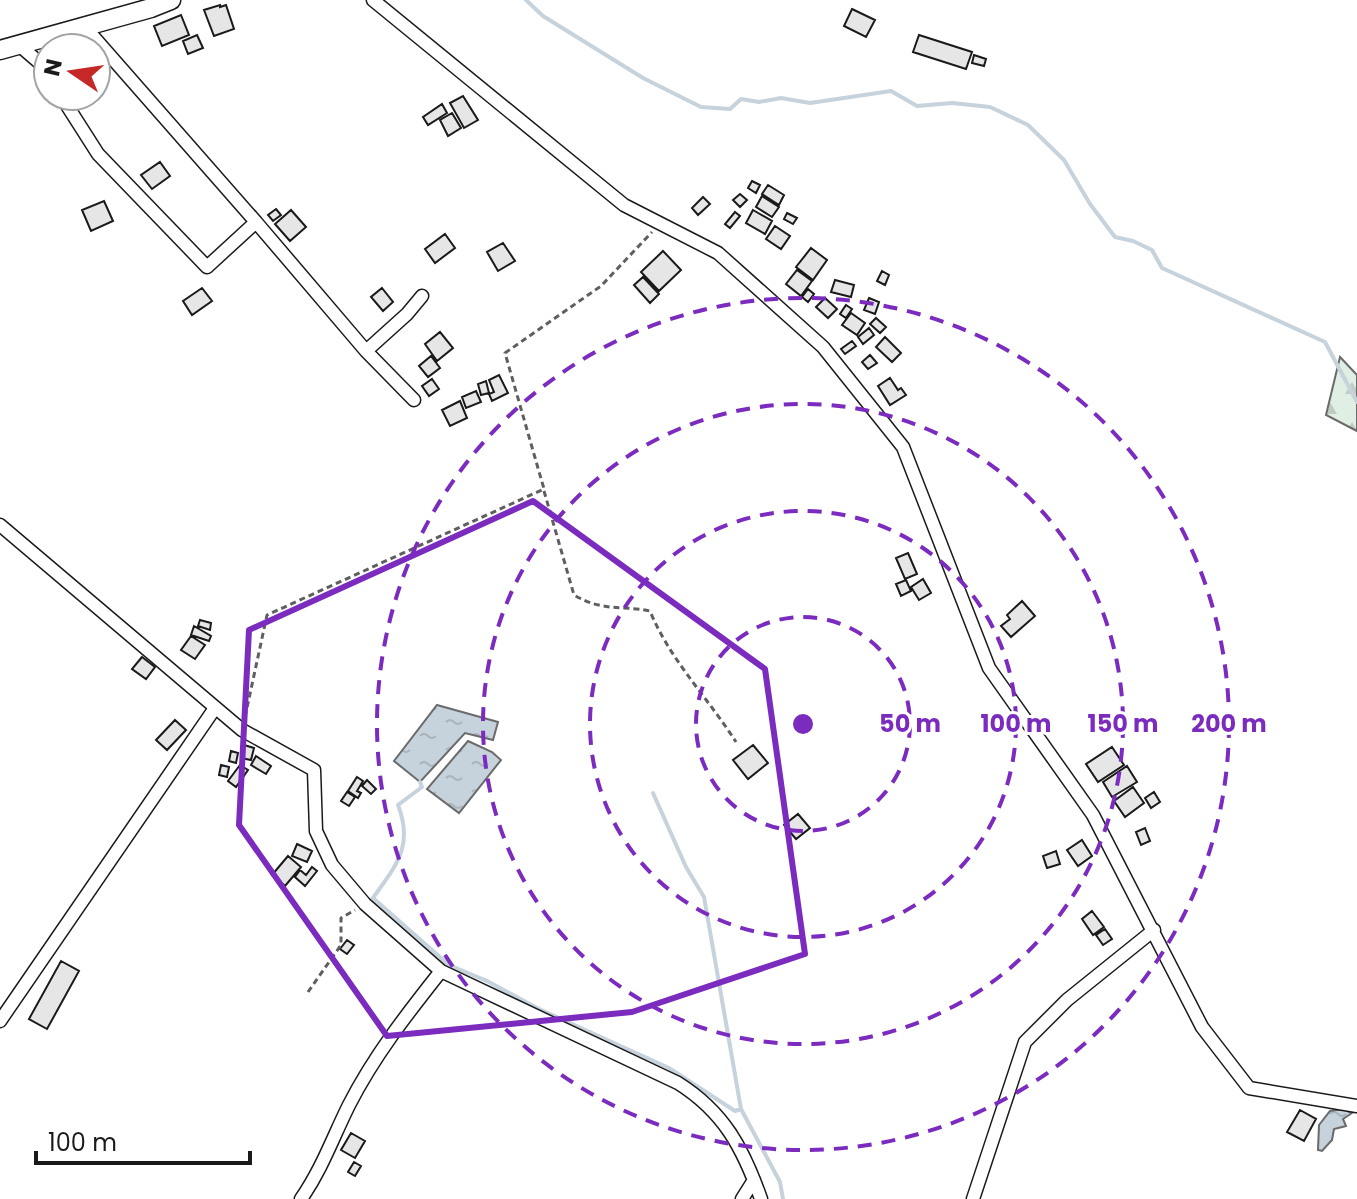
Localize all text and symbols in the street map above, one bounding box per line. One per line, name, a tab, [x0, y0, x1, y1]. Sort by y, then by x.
north arrow	[32, 32, 112, 112]
text: N	[36, 56, 70, 79]
text: 50 m	[879, 707, 941, 740]
text: 100 m	[981, 707, 1051, 740]
text: 150 m	[1088, 707, 1158, 740]
text: 200 m	[1191, 707, 1267, 740]
centre of rings	[789, 710, 817, 738]
scale bar	[36, 1115, 250, 1165]
text: 100 m	[48, 1126, 117, 1159]

